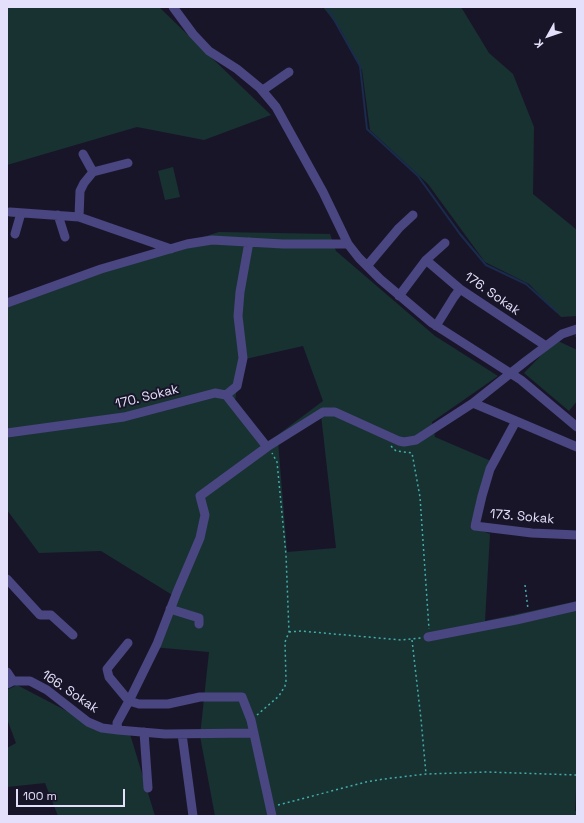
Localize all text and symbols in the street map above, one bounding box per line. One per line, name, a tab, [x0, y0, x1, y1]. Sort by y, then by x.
north arrow	[528, 16, 568, 56]
text: K	[531, 37, 546, 51]
street label: 176. Sokak	[461, 269, 523, 319]
street label: 170. Sokak	[114, 382, 180, 412]
street label: 173. Sokak	[489, 506, 555, 528]
street label: 166. Sokak	[39, 667, 101, 717]
scale bar	[18, 781, 127, 807]
text: 100 m	[23, 788, 57, 804]

